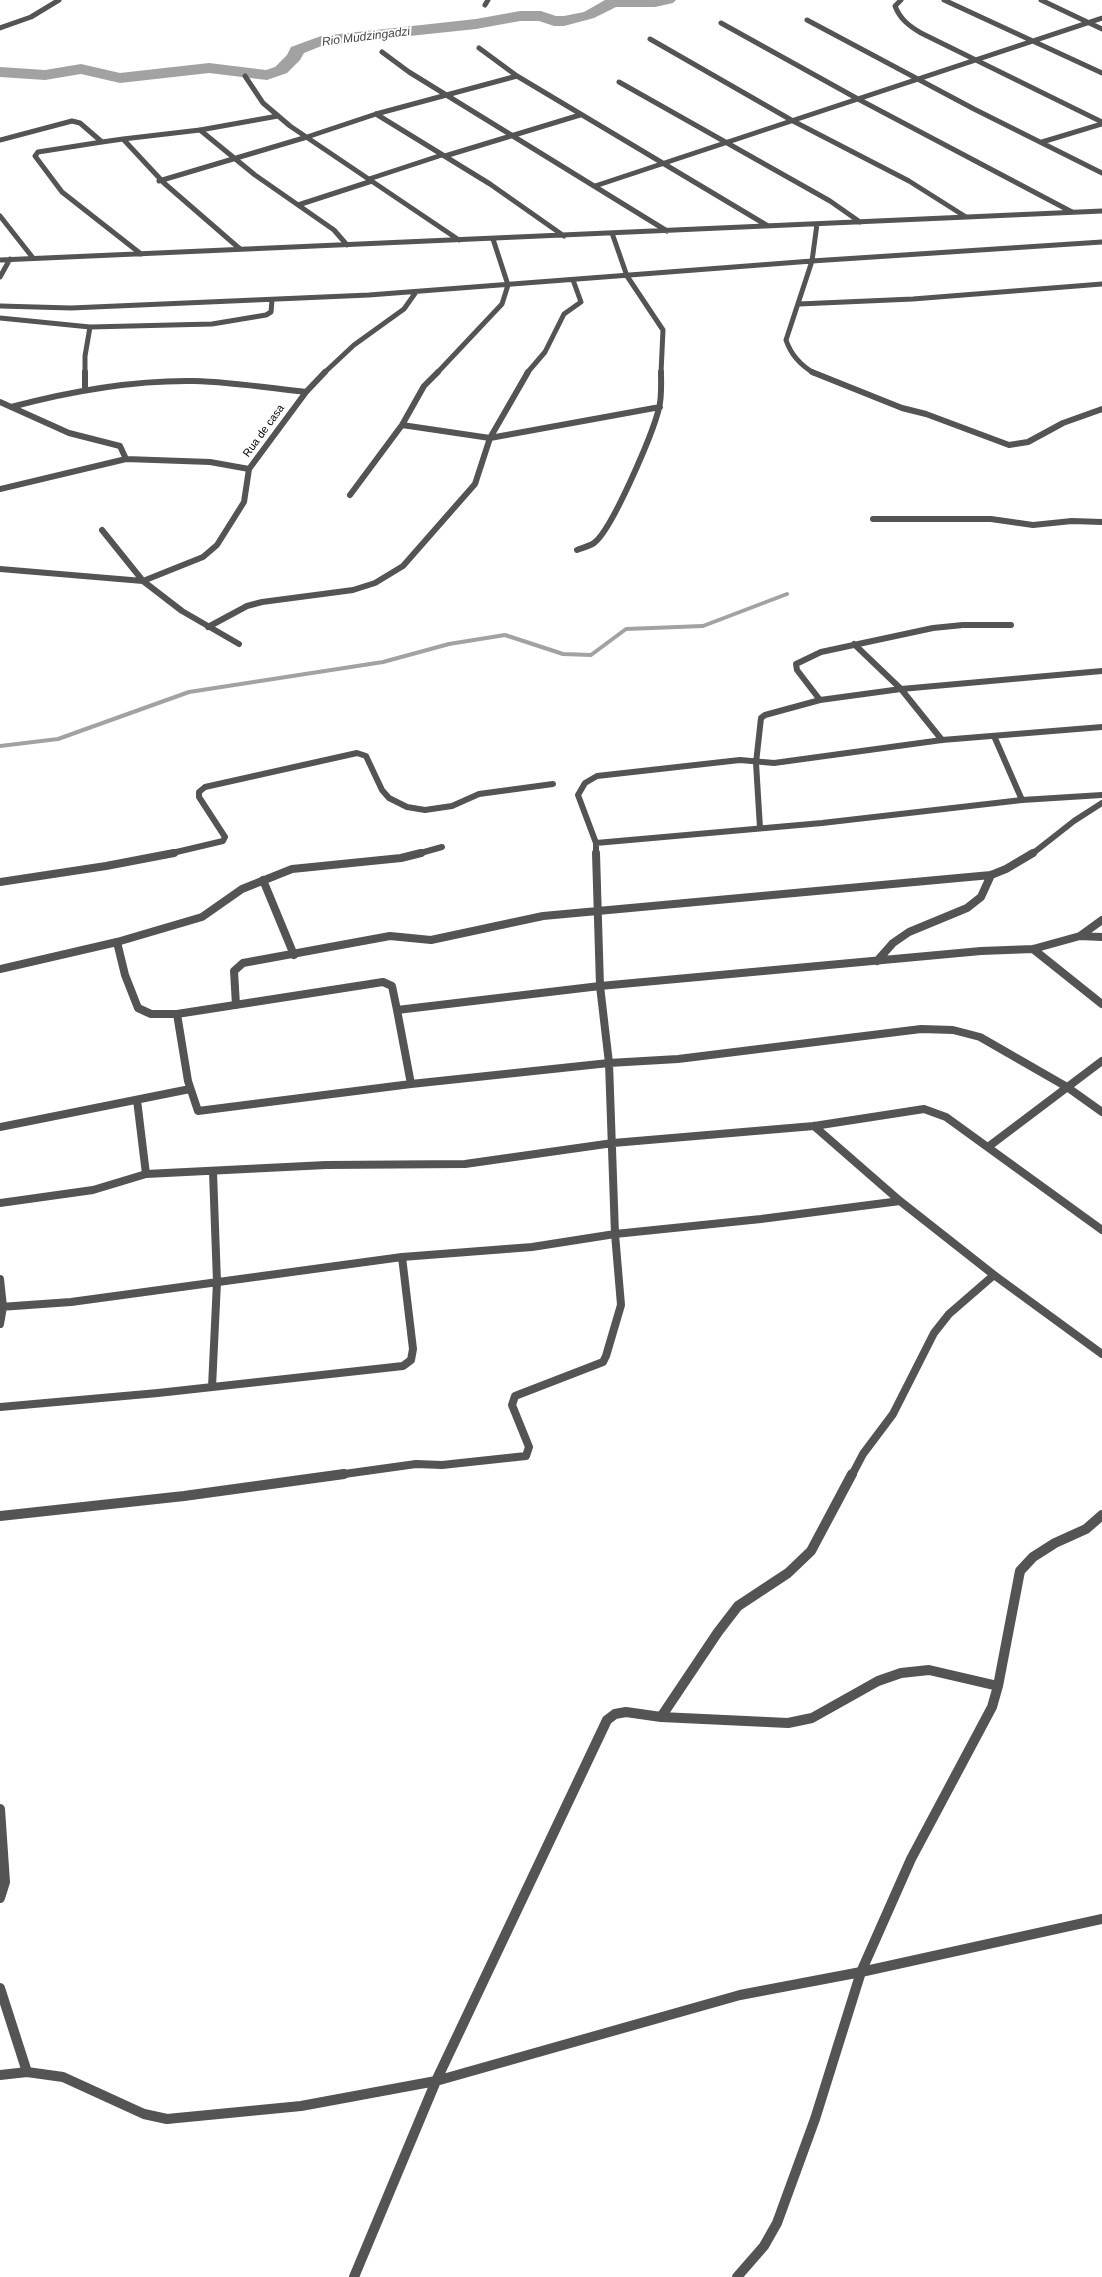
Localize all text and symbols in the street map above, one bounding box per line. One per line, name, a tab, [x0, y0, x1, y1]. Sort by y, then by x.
water label: Rio Mudzingadzi	[321, 24, 411, 50]
street label: Rua de casa	[241, 402, 287, 460]

